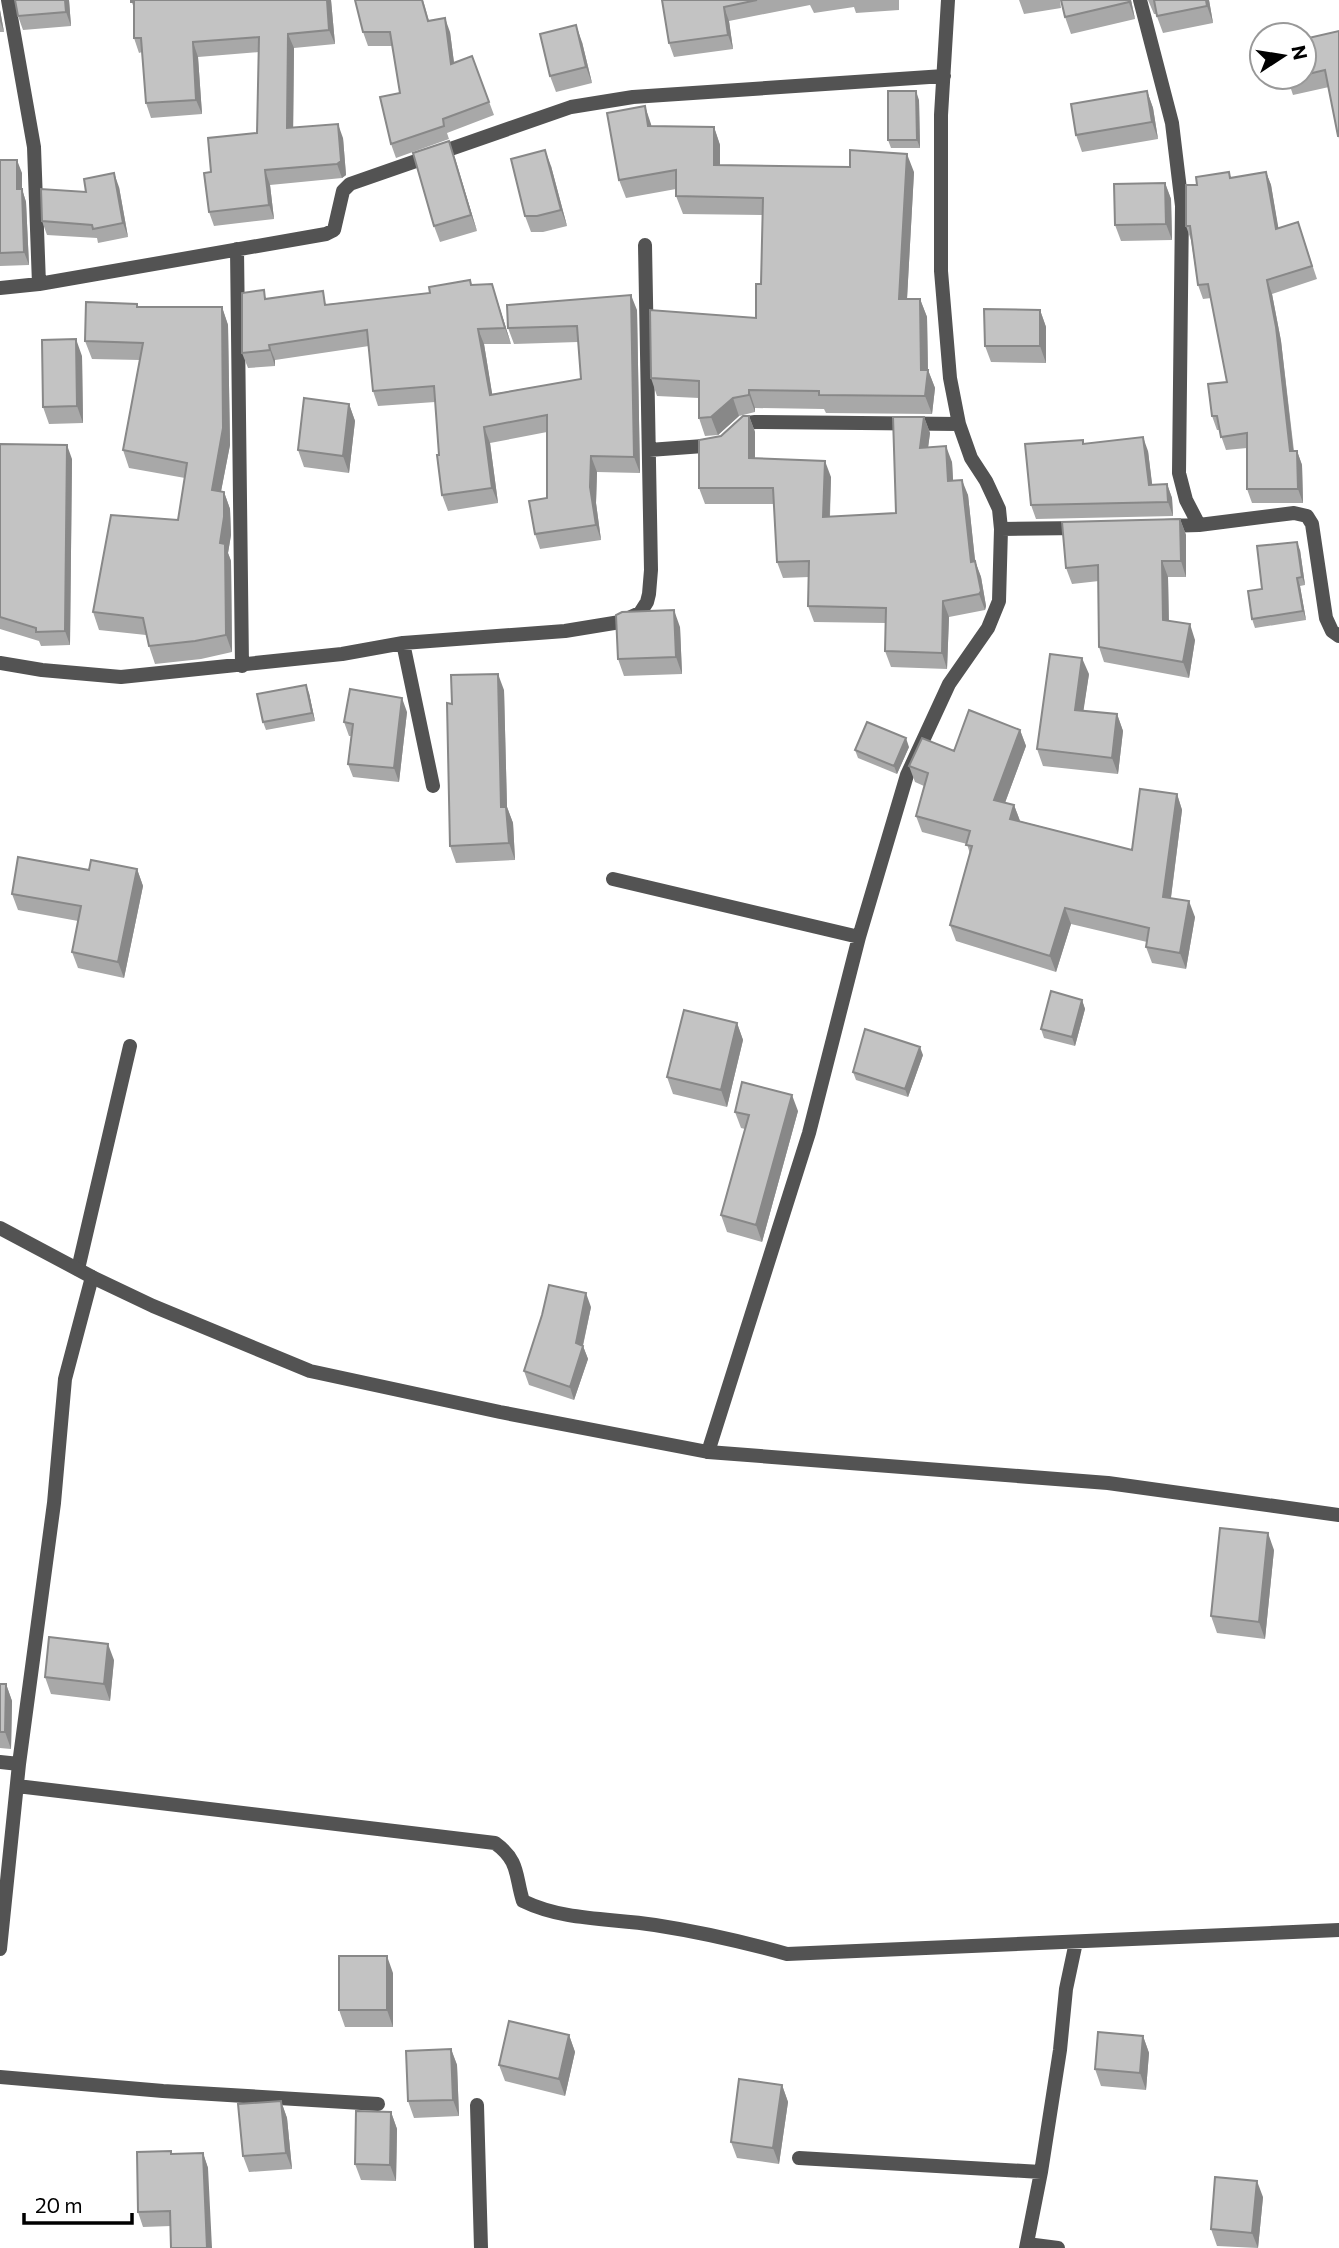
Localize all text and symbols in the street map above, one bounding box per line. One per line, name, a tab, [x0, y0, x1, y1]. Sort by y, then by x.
north arrow	[1248, 21, 1318, 91]
text: N	[1287, 43, 1313, 62]
scale bar	[24, 2182, 133, 2226]
text: 20 m	[35, 2192, 83, 2217]

